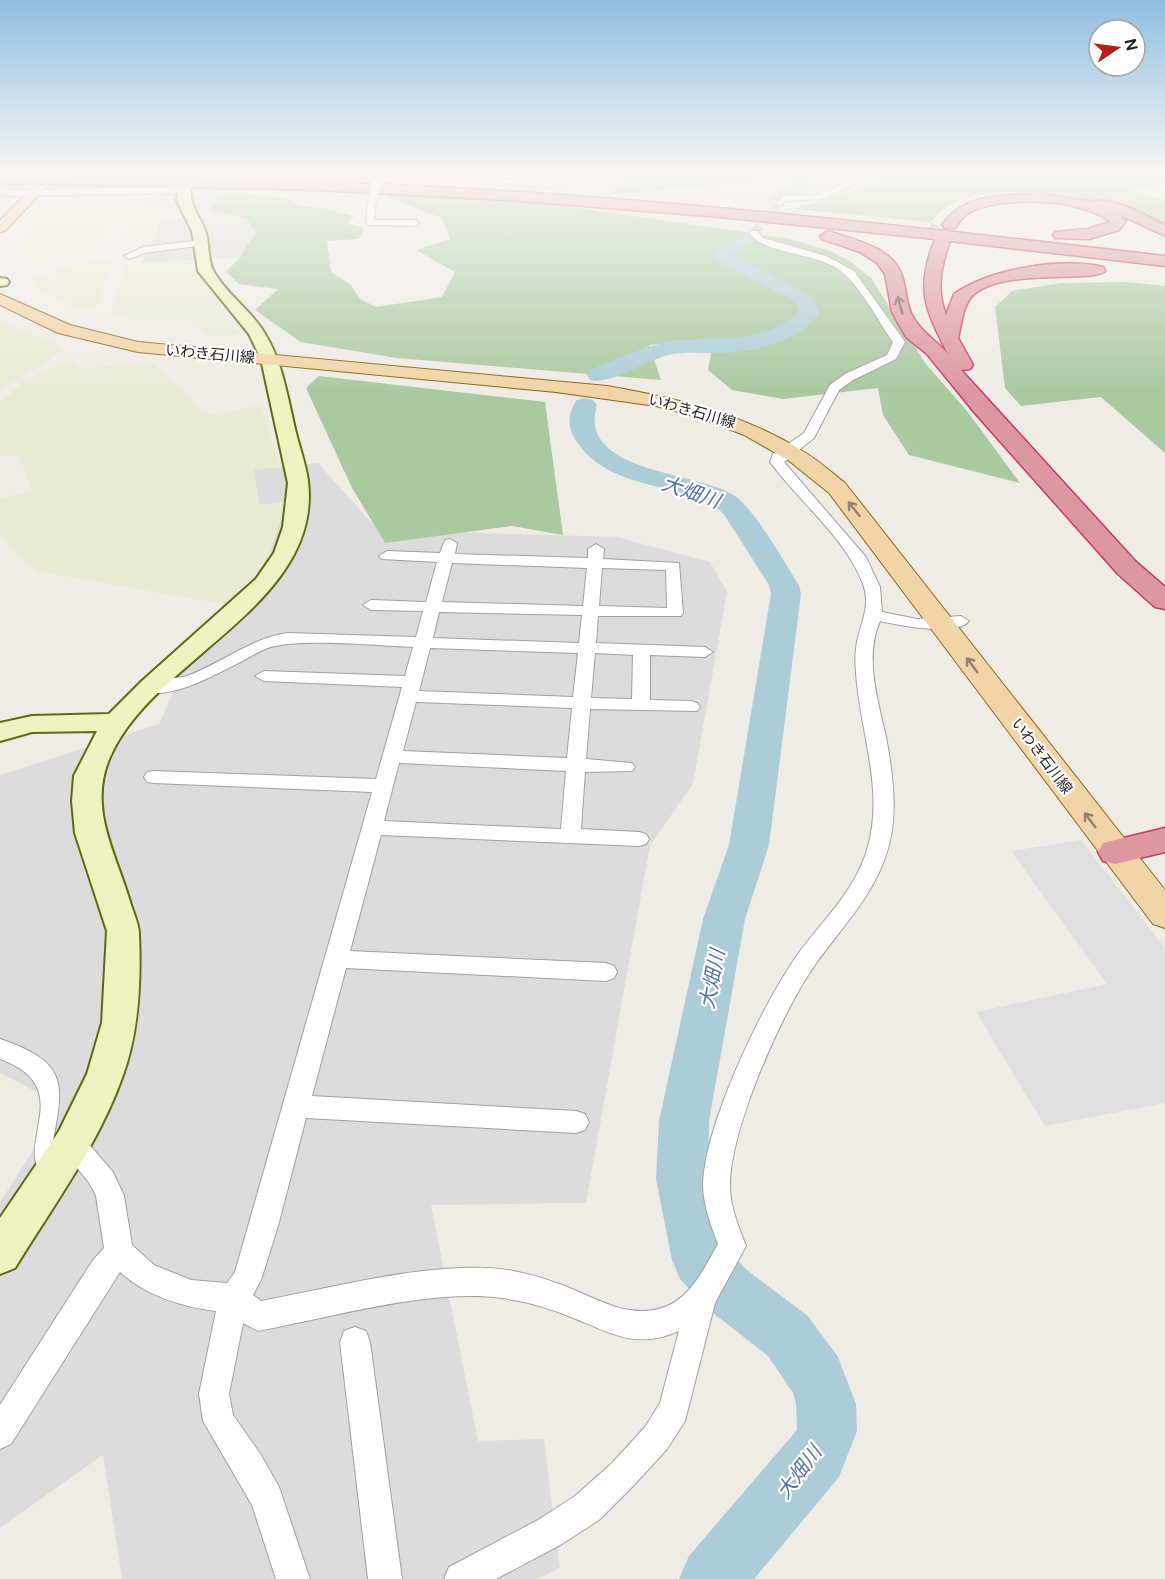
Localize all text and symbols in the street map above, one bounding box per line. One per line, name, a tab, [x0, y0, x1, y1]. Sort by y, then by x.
north arrow	[1087, 18, 1147, 78]
text: N	[1120, 37, 1143, 53]
one-way arrow	[894, 296, 905, 315]
street label: いわき石川線	[164, 340, 256, 368]
street label: いわき石川線	[646, 389, 738, 433]
water label: 大畑川	[658, 470, 725, 515]
one-way arrow	[848, 502, 861, 518]
one-way arrow	[966, 657, 978, 673]
street label: いわき石川線	[1007, 714, 1077, 798]
one-way arrow	[1084, 812, 1096, 828]
water label: 大畑川	[694, 945, 731, 1011]
water label: 大畑川	[771, 1439, 829, 1504]

